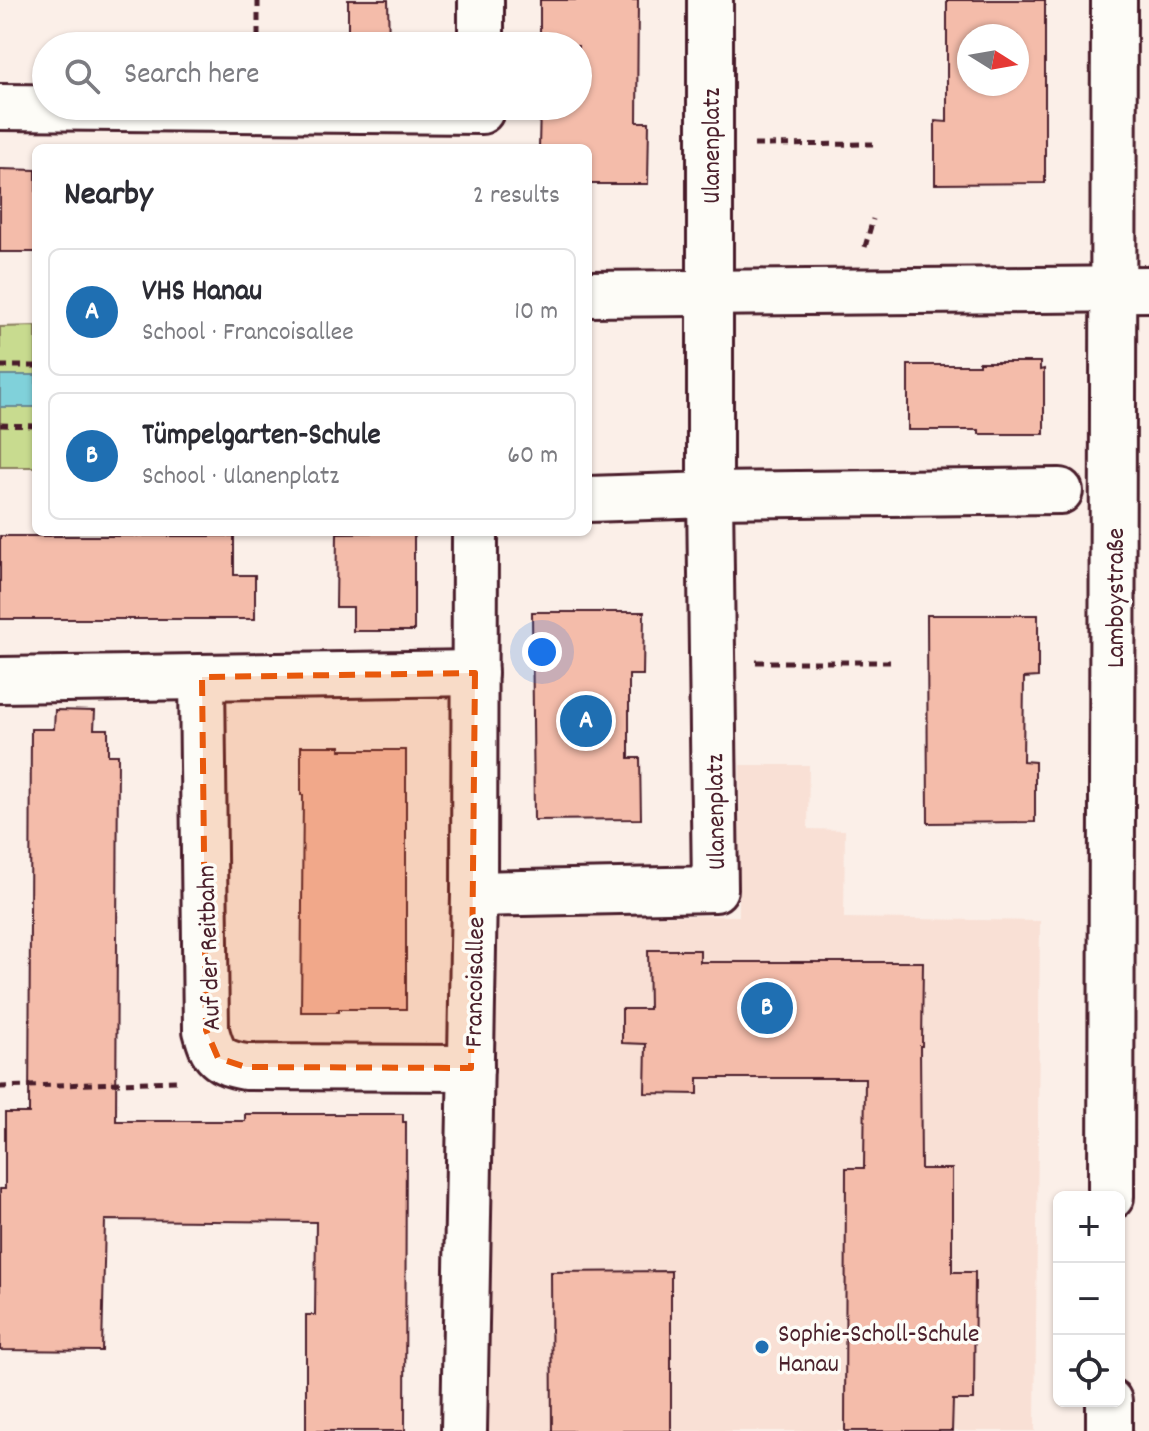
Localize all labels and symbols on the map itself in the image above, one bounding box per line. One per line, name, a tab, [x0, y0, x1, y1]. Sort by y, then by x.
north arrow	[957, 24, 1029, 96]
street label: Ulanenplatz	[695, 88, 732, 204]
street label: Lamboystraße	[1099, 528, 1136, 668]
your location	[522, 632, 562, 672]
pin: A	[560, 691, 612, 751]
street label: Ulanenplatz	[698, 753, 737, 870]
street label: Auf der Reitbahn	[189, 864, 232, 1031]
street label: Francoisallee	[457, 916, 496, 1048]
pin: B	[741, 978, 793, 1038]
place label: Sophie-Scholl-Schule Hanau	[778, 1317, 979, 1384]
marker: Sophie-Scholl-Schule Hanau	[753, 1338, 771, 1356]

